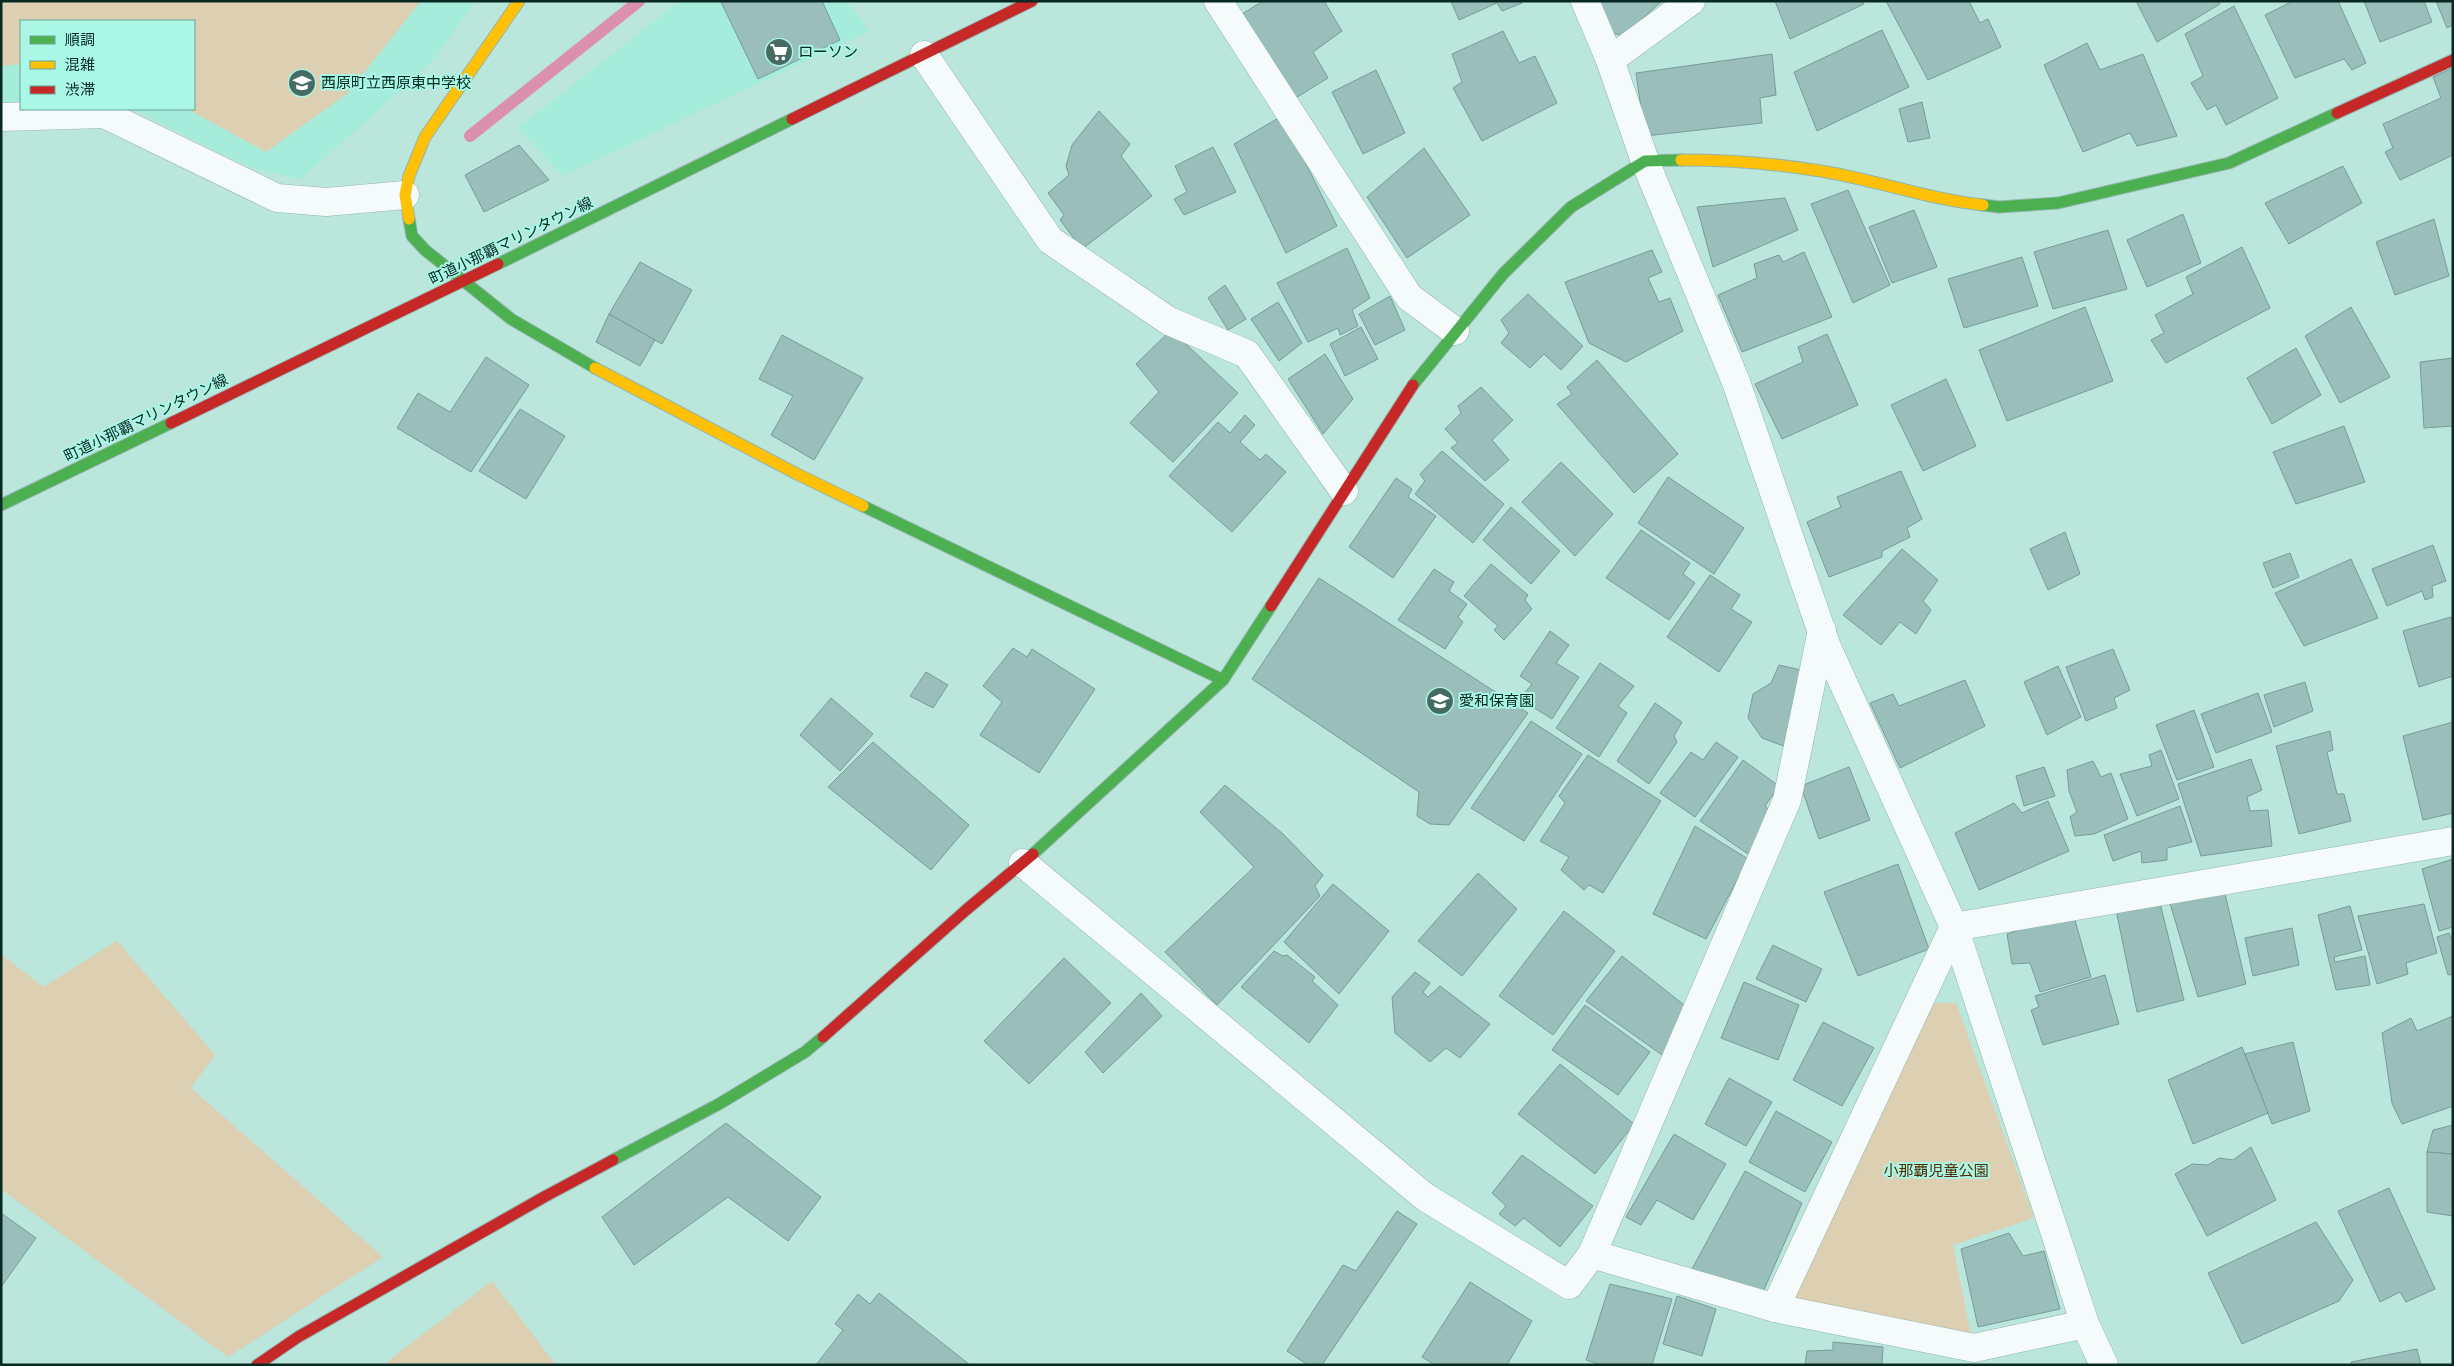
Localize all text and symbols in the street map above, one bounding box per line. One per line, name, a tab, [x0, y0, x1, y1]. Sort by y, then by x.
legend	[20, 20, 195, 110]
text: 順調	[65, 32, 95, 51]
supermarket icon: ローソン	[764, 37, 794, 67]
place label: ローソン	[798, 44, 858, 63]
text: 混雑	[65, 57, 95, 76]
school or university icon: 西原町立西原東中学校	[287, 68, 317, 98]
place label: 西原町立西原東中学校	[321, 75, 471, 94]
text: 渋滞	[65, 82, 95, 101]
street label: 町道小那覇マリンタウン線	[427, 194, 597, 290]
street label: 町道小那覇マリンタウン線	[62, 371, 232, 467]
school or university icon: 愛和保育園	[1425, 686, 1455, 716]
place label: 愛和保育園	[1459, 693, 1534, 712]
park label: 小那覇児童公園	[1883, 1163, 1989, 1182]

